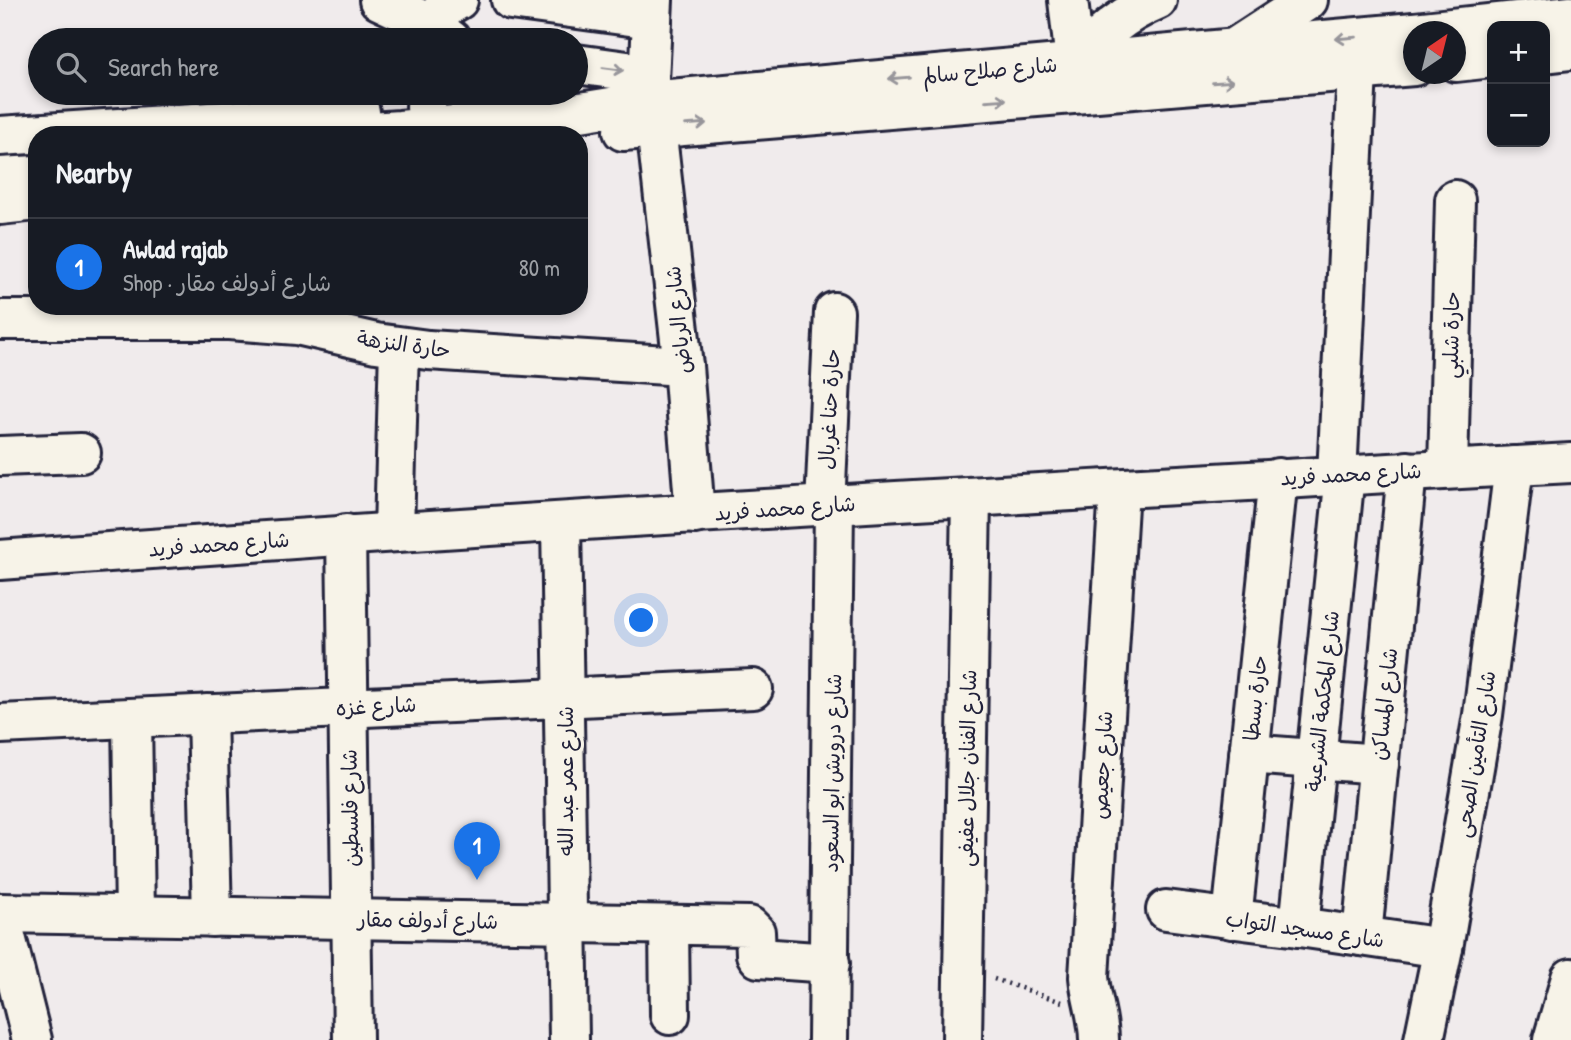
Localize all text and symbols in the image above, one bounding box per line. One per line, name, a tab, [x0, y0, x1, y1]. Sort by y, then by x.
north arrow	[1403, 21, 1466, 84]
map controls	[1487, 21, 1550, 147]
button: +	[1487, 21, 1550, 84]
search box	[28, 28, 588, 105]
one-way arrow	[1335, 32, 1357, 45]
icon: search	[52, 48, 90, 86]
text: Search here	[108, 49, 219, 84]
street label: شارع صلاح سالم	[921, 50, 1059, 92]
one-way arrow	[601, 63, 623, 76]
one-way arrow	[889, 72, 911, 85]
one-way arrow	[1211, 75, 1234, 88]
button: −	[1487, 84, 1550, 147]
one-way arrow	[984, 93, 1007, 106]
one-way arrow	[684, 117, 707, 130]
text: Nearby	[56, 152, 132, 192]
text: Awlad rajab	[123, 231, 228, 266]
text: 1	[75, 252, 83, 283]
text: 80 m	[519, 252, 560, 283]
street label: شارع الرياض	[658, 265, 699, 375]
text: Shop · شارع أدولف مقار	[123, 267, 331, 298]
street label: حارة شلبي	[1436, 291, 1471, 379]
street label: حارة النزهة	[355, 323, 453, 365]
street label: حارة حنا غربال	[811, 348, 847, 470]
street label: شارع محمد فريد	[1280, 456, 1422, 493]
street label: شارع محمد فريد	[713, 489, 857, 528]
street label: شارع محمد فريد	[147, 525, 291, 564]
your location	[624, 603, 658, 637]
street label: شارع المحكمة الشرعية	[1298, 609, 1347, 793]
street label: شارع المساكن	[1364, 646, 1405, 762]
street label: حارة بسطا	[1236, 654, 1274, 742]
street label: شارع التأمين الصحى	[1447, 668, 1503, 840]
street label: شارع الفنان جلال عفيفى	[951, 669, 984, 867]
street label: شارع درويش ابو السعود	[816, 673, 849, 873]
street label: شارع غزه	[335, 689, 417, 724]
street label: شارع عمر عبد الله	[551, 706, 581, 856]
street label: شارع جعيص	[1085, 710, 1120, 820]
street label: شارع فلسطين	[334, 749, 367, 867]
pin: 1	[454, 822, 500, 880]
street label: شارع أدولف مقار	[356, 904, 498, 937]
street label: شارع مسجد التواب	[1224, 904, 1386, 955]

